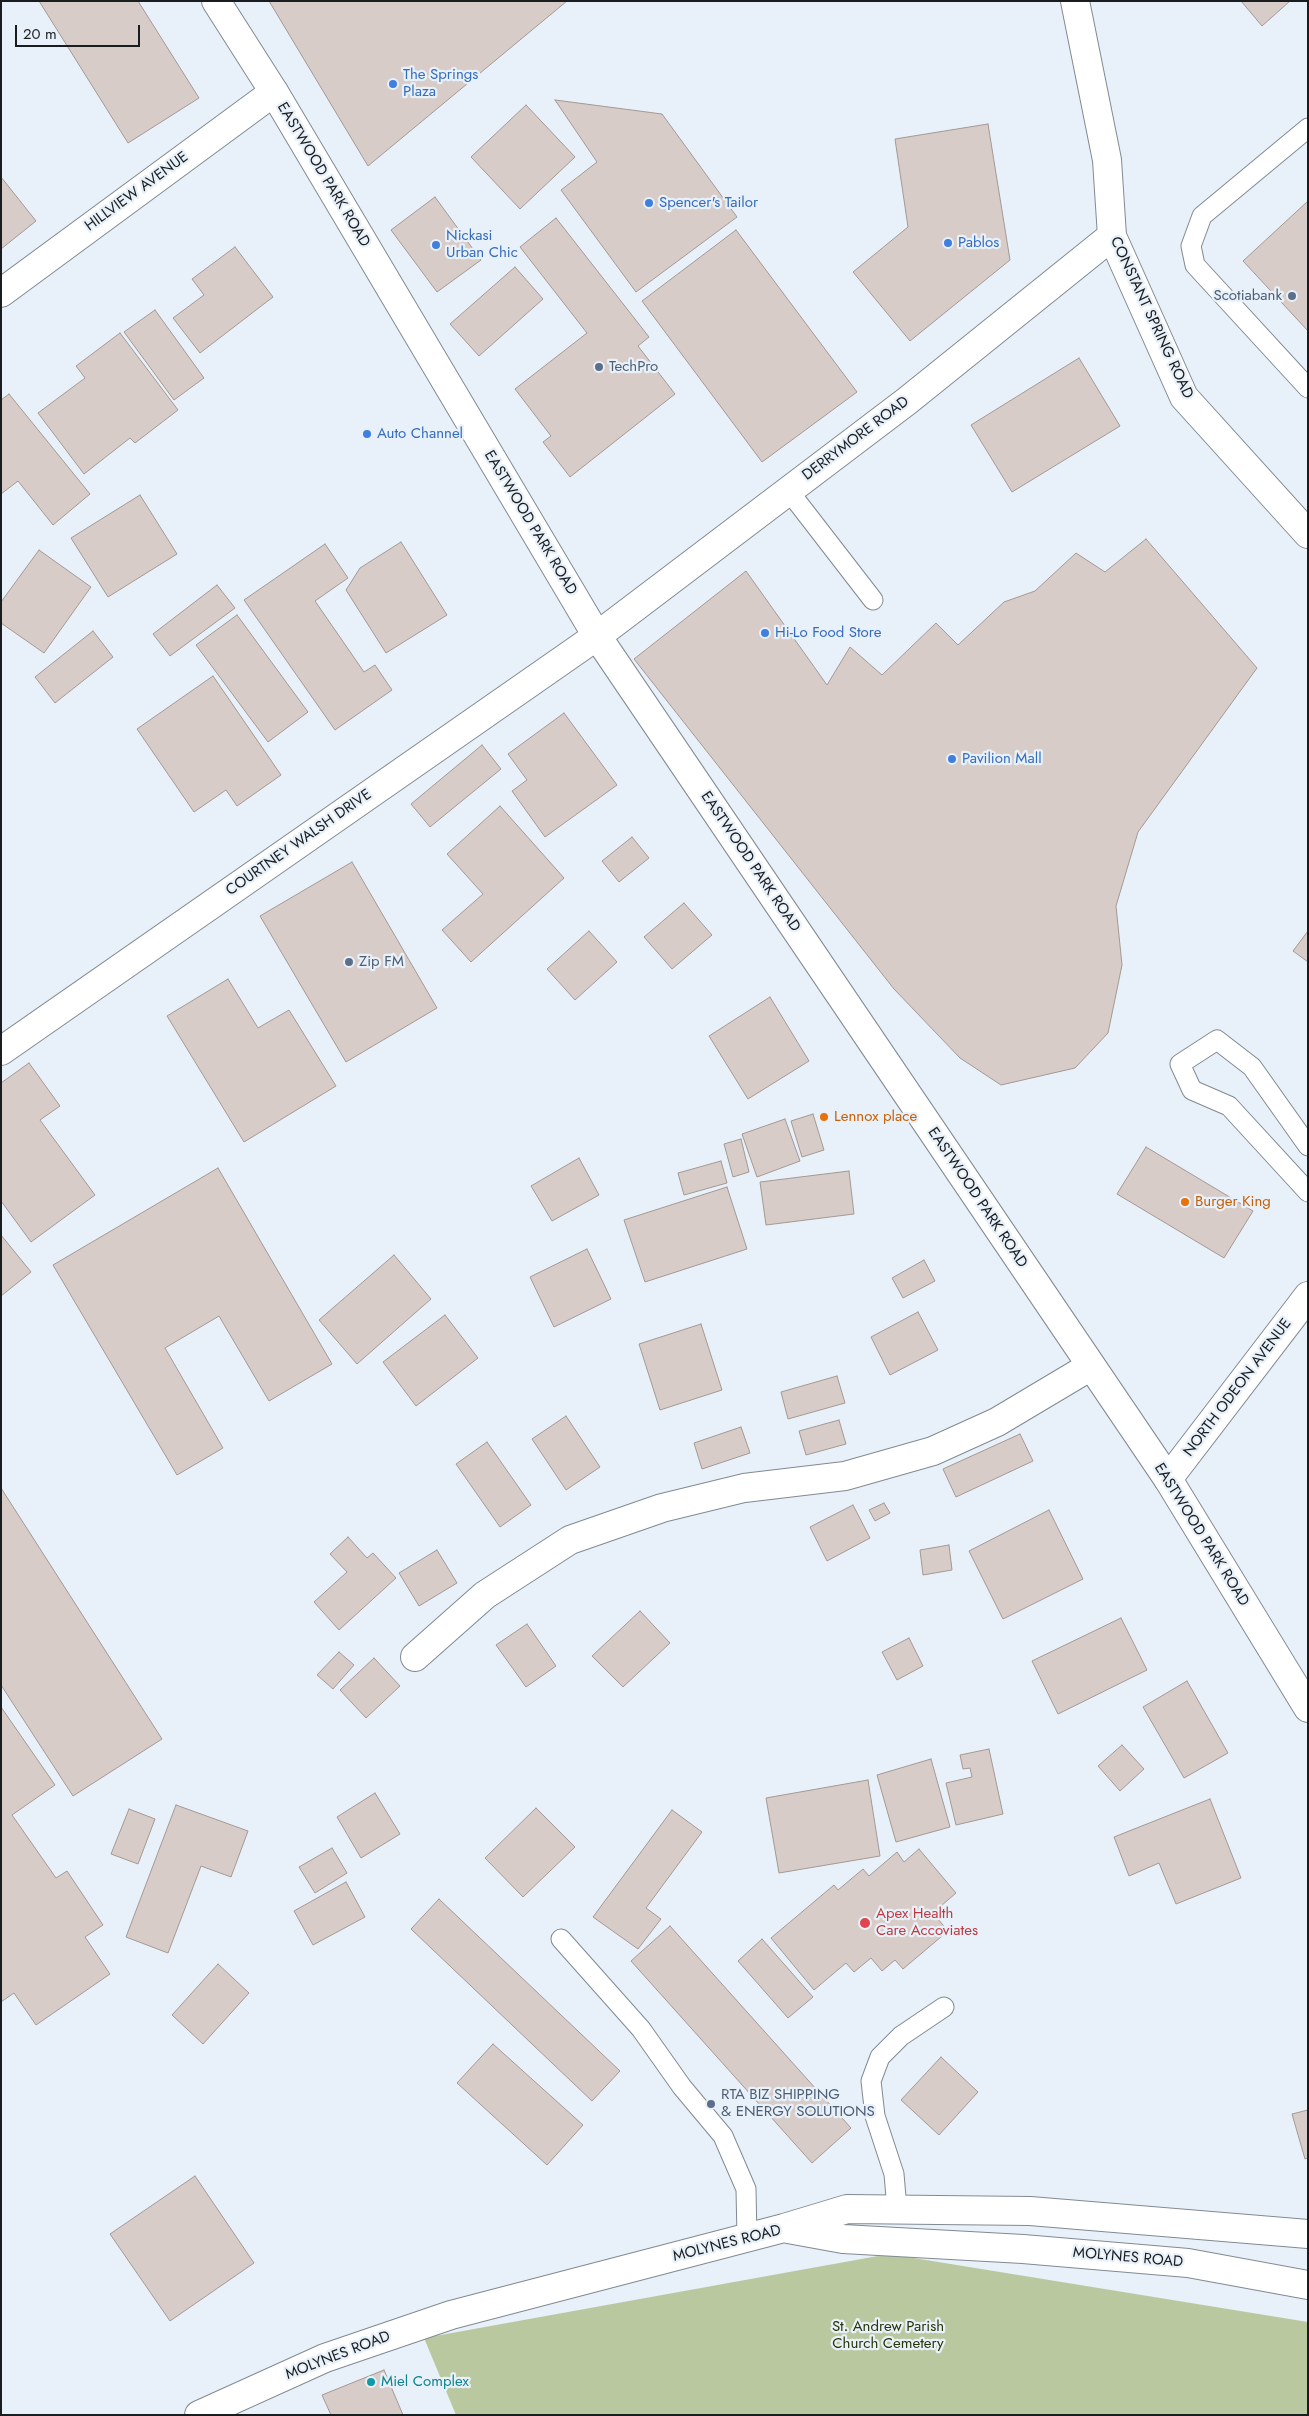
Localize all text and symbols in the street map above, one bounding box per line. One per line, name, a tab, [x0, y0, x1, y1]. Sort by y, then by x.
scale bar	[18, 15, 142, 47]
text: 20 m	[23, 23, 57, 45]
place label: The Springs Plaza	[403, 66, 478, 101]
marker: The Springs Plaza	[387, 78, 399, 90]
street label: EASTWOOD PARK ROAD	[273, 100, 373, 250]
street label: HILLVIEW AVENUE	[82, 148, 192, 236]
place label: Spencer's Tailor	[659, 194, 758, 212]
marker: Spencer's Tailor	[643, 197, 655, 209]
place label: Nickasi Urban Chic	[446, 227, 518, 262]
place label: Pablos	[958, 234, 999, 252]
street label: CONSTANT SPRING ROAD	[1106, 234, 1196, 402]
marker: Pablos	[942, 237, 954, 249]
marker: Nickasi Urban Chic	[430, 239, 442, 251]
place label: Scotiabank	[1213, 287, 1282, 305]
marker: Scotiabank	[1286, 290, 1298, 302]
place label: TechPro	[609, 358, 658, 376]
marker: TechPro	[593, 361, 605, 373]
street label: DERRYMORE ROAD	[799, 393, 913, 485]
place label: Auto Channel	[377, 425, 463, 443]
marker: Auto Channel	[361, 428, 373, 440]
street label: EASTWOOD PARK ROAD	[480, 448, 580, 598]
place label: Hi-Lo Food Store	[775, 624, 881, 642]
marker: Hi-Lo Food Store	[759, 627, 771, 639]
place label: Pavilion Mall	[962, 750, 1042, 768]
marker: Pavilion Mall	[946, 753, 958, 765]
street label: COURTNEY WALSH DRIVE	[223, 786, 375, 900]
street label: EASTWOOD PARK ROAD	[696, 789, 804, 935]
place label: Zip FM	[359, 953, 404, 971]
marker: Zip FM	[343, 956, 355, 968]
place label: Lennox place	[834, 1108, 917, 1126]
marker: Lennox place	[818, 1111, 830, 1123]
street label: EASTWOOD PARK ROAD	[923, 1125, 1031, 1271]
place label: Burger King	[1195, 1193, 1271, 1211]
marker: Burger King	[1179, 1196, 1191, 1208]
street label: NORTH ODEON AVENUE	[1180, 1315, 1296, 1461]
street label: EASTWOOD PARK ROAD	[1150, 1460, 1252, 1610]
place label: Apex Health Care Accoviates	[876, 1905, 978, 1940]
marker: Apex Health Care Accoviates	[858, 1916, 872, 1930]
place label: RTA BIZ SHIPPING & ENERGY SOLUTIONS	[721, 2086, 875, 2121]
marker: RTA BIZ SHIPPING & ENERGY SOLUTIONS	[705, 2098, 717, 2110]
street label: MOLYNES ROAD	[671, 2222, 783, 2266]
street label: MOLYNES ROAD	[1072, 2244, 1184, 2272]
park label: St. Andrew Parish Church Cemetery	[832, 2318, 944, 2353]
street label: MOLYNES ROAD	[283, 2328, 393, 2384]
place label: Miel Complex	[381, 2373, 469, 2391]
marker: Miel Complex	[365, 2376, 377, 2388]

